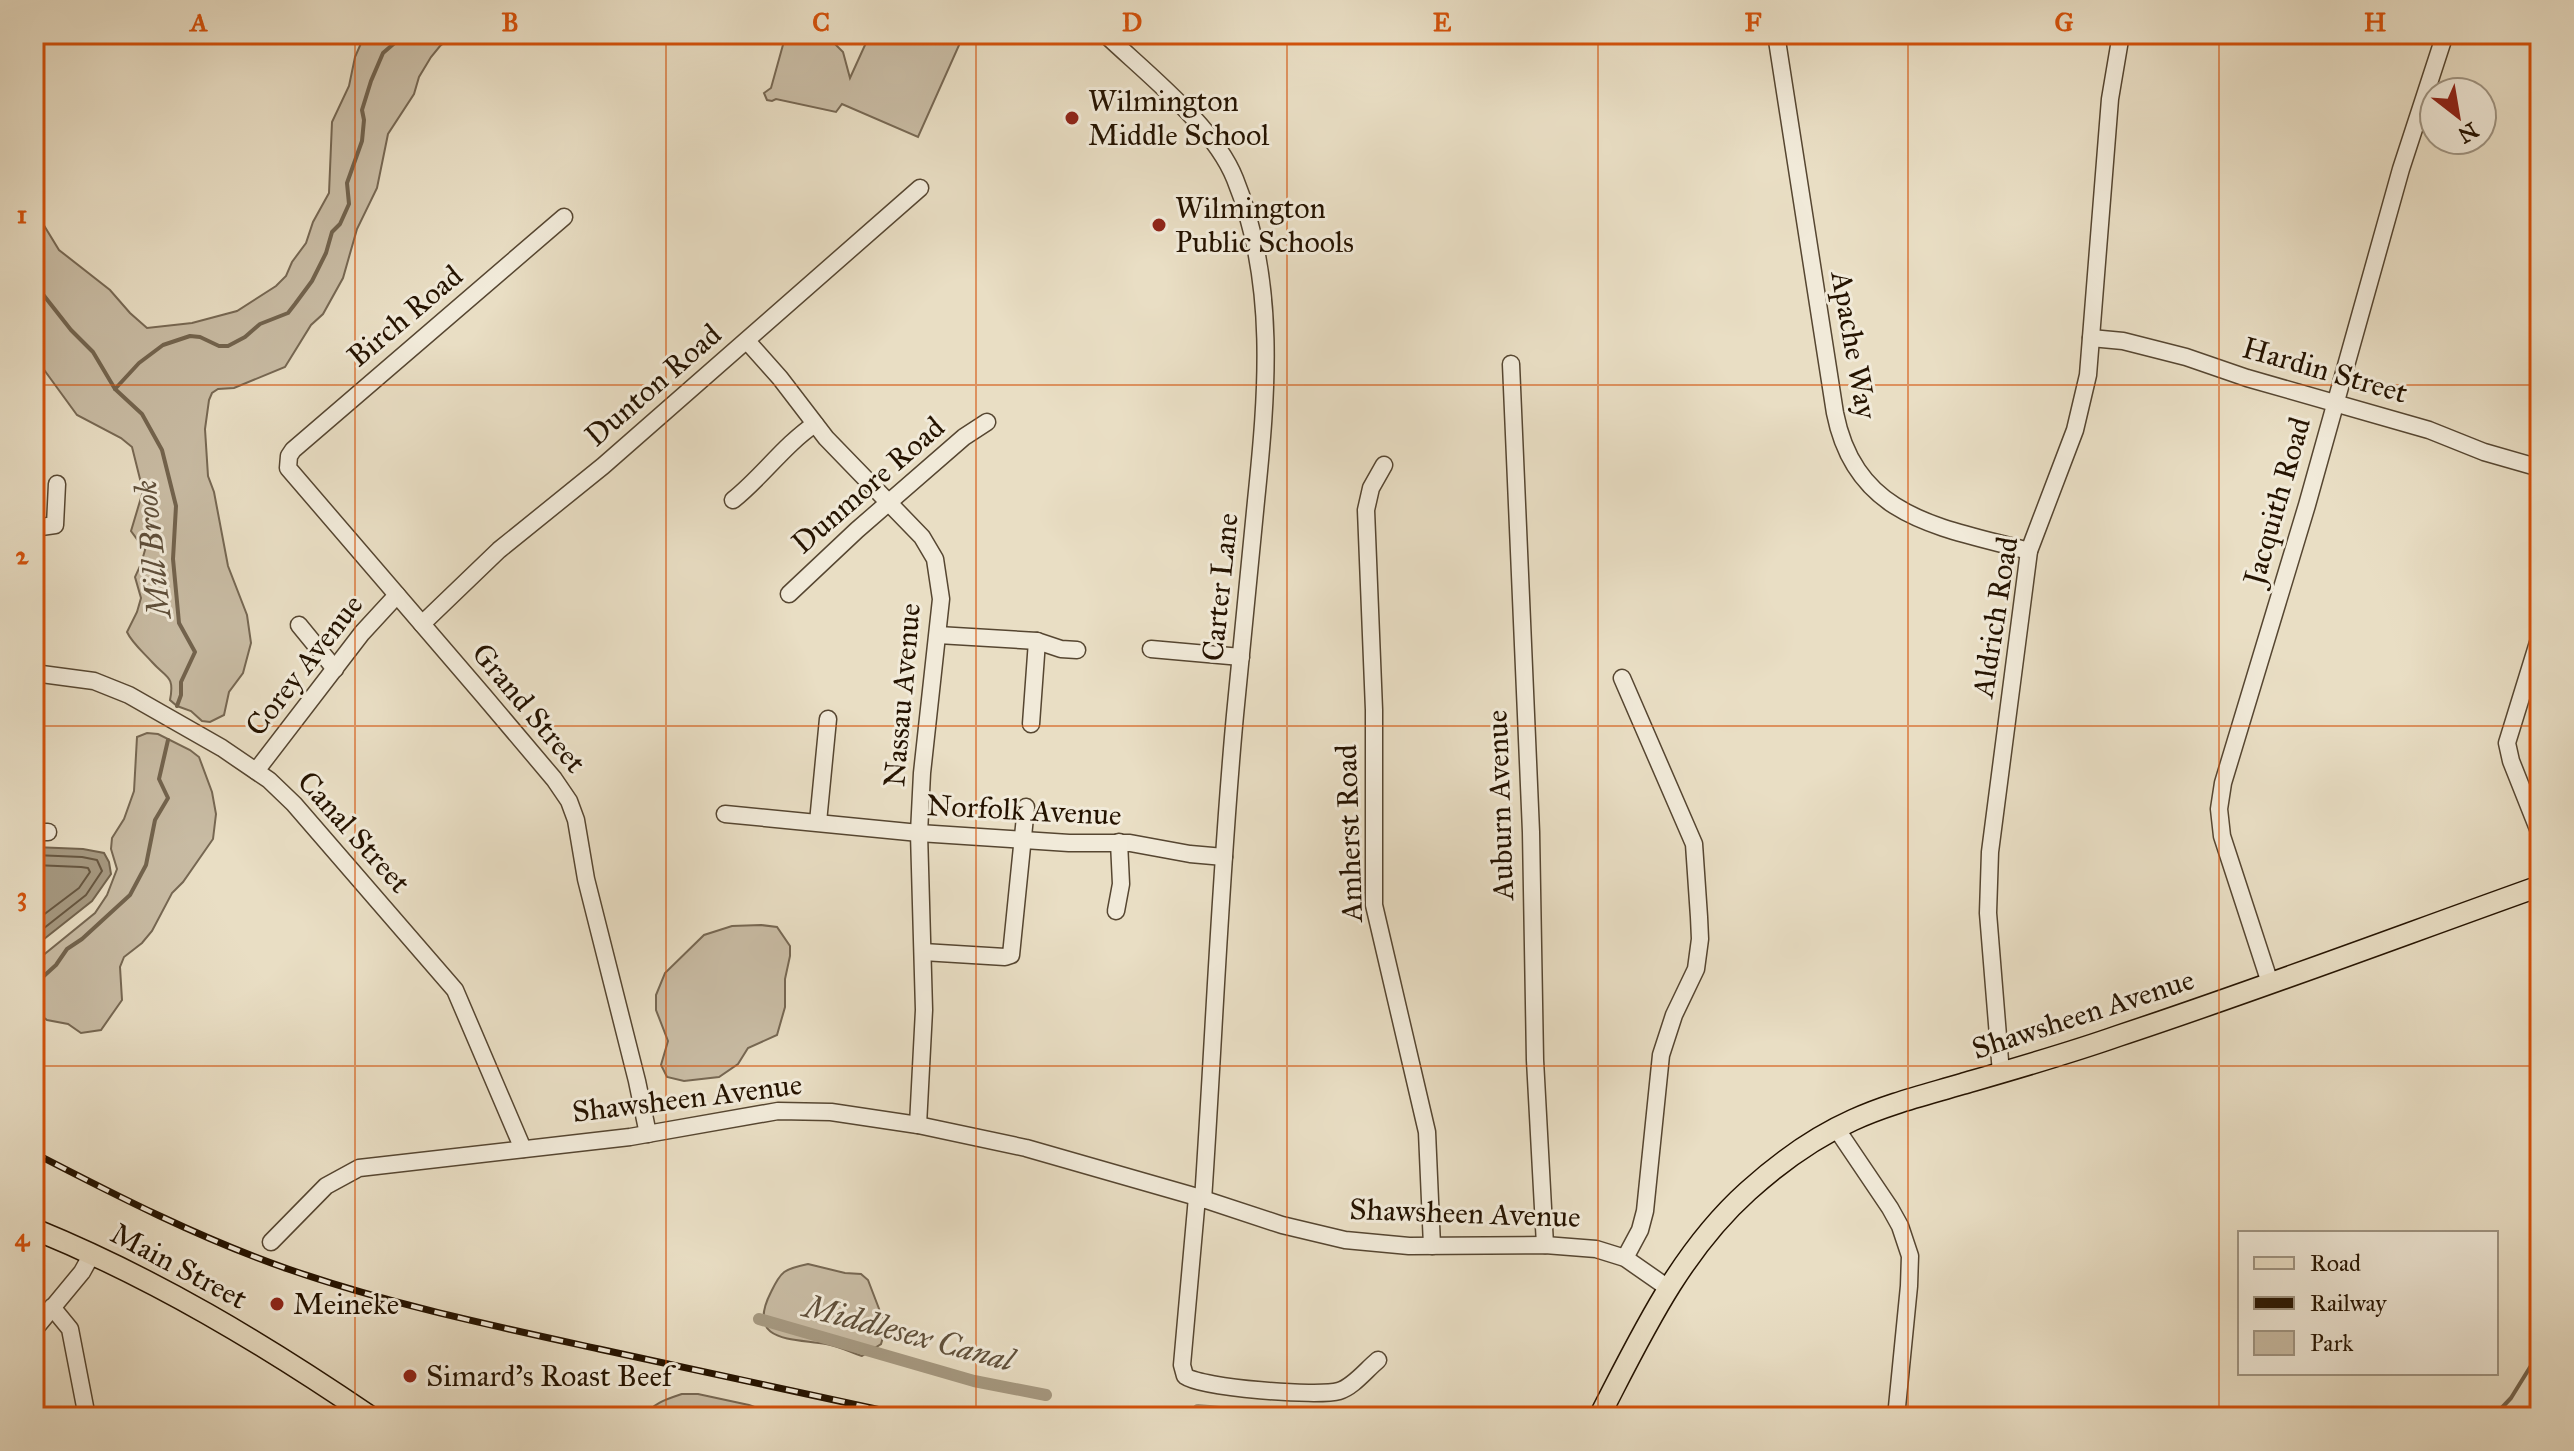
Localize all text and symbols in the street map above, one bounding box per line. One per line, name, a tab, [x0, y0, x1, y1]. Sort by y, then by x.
text: A	[188, 6, 208, 38]
text: B	[501, 6, 519, 38]
text: C	[812, 6, 830, 38]
text: D	[1122, 6, 1142, 38]
text: E	[1433, 6, 1452, 38]
text: F	[1745, 6, 1762, 38]
text: G	[2054, 6, 2074, 38]
text: H	[2364, 6, 2387, 38]
north arrow	[2418, 76, 2498, 156]
place label: Wilmington Middle School	[1088, 83, 1270, 153]
marker: Wilmington Middle School	[1063, 109, 1081, 127]
text: N	[2453, 116, 2483, 149]
place label: Wilmington Public Schools	[1175, 190, 1354, 260]
text: 1	[17, 198, 27, 230]
marker: Wilmington Public Schools	[1150, 216, 1168, 234]
street label: Birch Road	[340, 258, 470, 374]
street label: Apache Way	[1823, 266, 1885, 423]
street label: Dunton Road	[578, 316, 728, 454]
street label: Hardin Street	[2238, 329, 2412, 411]
street label: Dunmore Road	[784, 409, 952, 561]
street label: Jacquith Road	[2235, 413, 2318, 592]
water label: Mill Brook	[126, 478, 179, 623]
street label: Carter Lane	[1194, 511, 1246, 663]
street label: Aldrich Road	[1964, 534, 2025, 702]
text: 2	[16, 539, 30, 571]
street label: Corey Avenue	[238, 587, 370, 743]
street label: Nassau Avenue	[876, 602, 928, 788]
street label: Grand Street	[464, 636, 594, 780]
street label: Auburn Avenue	[1479, 709, 1521, 903]
street label: Amherst Road	[1328, 744, 1370, 924]
street label: Canal Street	[290, 764, 418, 900]
street label: Norfolk Avenue	[926, 787, 1122, 833]
text: 3	[17, 880, 27, 912]
street label: Shawsheen Avenue	[1967, 961, 2199, 1067]
street label: Shawsheen Avenue	[570, 1066, 804, 1130]
street label: Shawsheen Avenue	[1349, 1191, 1581, 1235]
street label: Main Street	[105, 1215, 254, 1317]
text: 4	[15, 1221, 31, 1253]
legend	[2238, 1231, 2498, 1375]
text: Road	[2310, 1248, 2361, 1278]
place label: Meineke	[293, 1286, 399, 1322]
water label: Middlesex Canal	[797, 1286, 1020, 1381]
text: Railway	[2310, 1288, 2387, 1318]
marker: Meineke	[268, 1295, 286, 1313]
text: Park	[2310, 1328, 2354, 1358]
place label: Simard's Roast Beef	[426, 1358, 677, 1394]
marker: Simard's Roast Beef	[401, 1367, 419, 1385]

